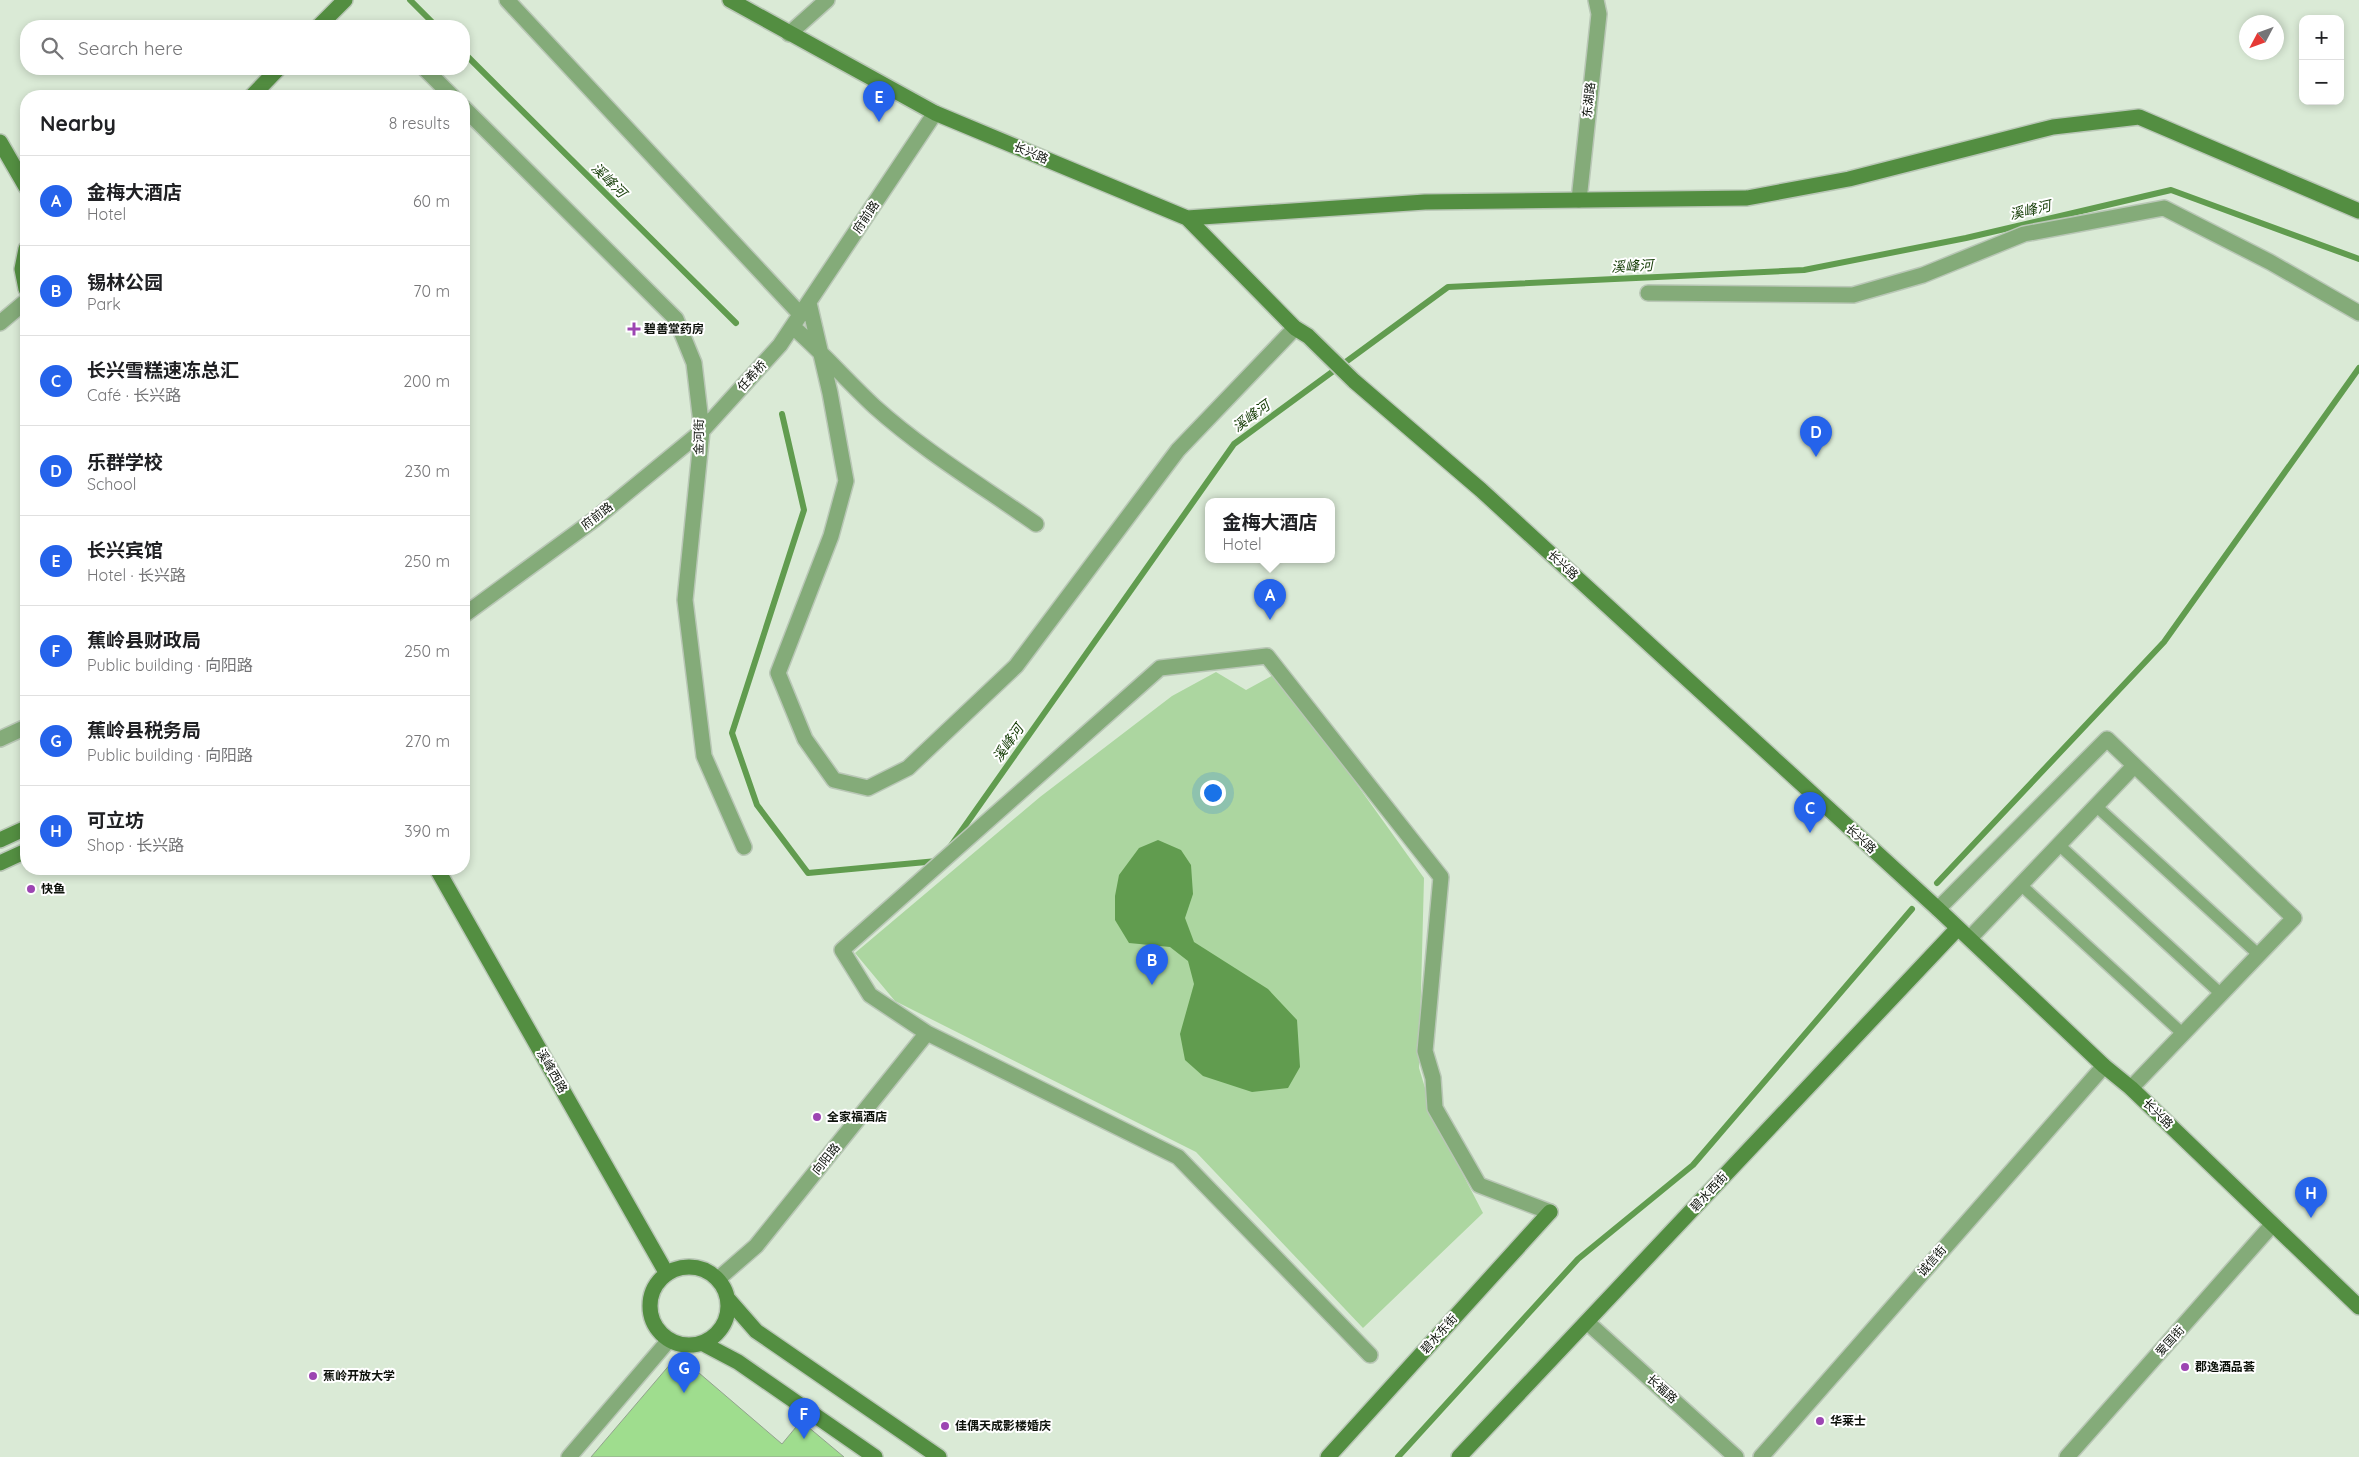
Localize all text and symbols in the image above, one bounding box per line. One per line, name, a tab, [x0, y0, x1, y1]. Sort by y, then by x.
north arrow	[2239, 15, 2284, 60]
map controls	[2299, 15, 2344, 105]
button: +	[2299, 15, 2344, 60]
search box	[20, 20, 470, 75]
icon: search	[38, 34, 66, 62]
text: Search here	[78, 36, 183, 60]
button: −	[2299, 60, 2344, 105]
pin: E	[863, 81, 895, 122]
street label: 东湖路	[1579, 81, 1598, 119]
text: Nearby	[40, 110, 116, 136]
text: 8 results	[389, 113, 450, 133]
street label: 长兴路	[1012, 139, 1051, 166]
water label: 溪峰河	[588, 159, 632, 203]
text: 金梅大酒店	[87, 180, 182, 204]
text: A	[51, 191, 61, 211]
text: 60 m	[413, 191, 450, 211]
water label: 溪峰河	[2008, 196, 2055, 223]
street label: 府前路	[849, 198, 882, 236]
text: Hotel	[87, 204, 126, 224]
water label: 溪峰河	[1611, 256, 1656, 276]
text: 锡林公园	[87, 270, 163, 294]
text: B	[51, 281, 61, 301]
text: 70 m	[413, 281, 450, 301]
text: Park	[87, 294, 121, 314]
place label: 碧善堂药房	[644, 321, 704, 336]
marker: 碧善堂药房	[628, 323, 640, 335]
street label: 任希桥	[734, 357, 769, 394]
text: 长兴雪糕速冻总汇	[87, 358, 239, 382]
text: C	[51, 371, 61, 391]
text: 200 m	[403, 371, 450, 391]
text: Café · 长兴路	[87, 385, 181, 405]
water label: 溪峰河	[1229, 395, 1276, 436]
pin: D	[1800, 416, 1832, 457]
street label: 金河街	[691, 419, 706, 455]
text: 乐群学校	[87, 450, 163, 474]
text: D	[50, 461, 62, 481]
text: 230 m	[404, 461, 450, 481]
text: School	[87, 474, 136, 494]
popup	[1205, 498, 1335, 563]
street label: 府前路	[578, 499, 615, 533]
text: 金梅大酒店	[1222, 510, 1318, 534]
text: Hotel	[1222, 534, 1262, 554]
text: 长兴宾馆	[87, 538, 163, 562]
street label: 长兴路	[1545, 547, 1582, 582]
text: E	[51, 551, 61, 571]
text: 250 m	[404, 551, 450, 571]
text: Hotel · 长兴路	[87, 565, 186, 585]
pin: A	[1254, 579, 1286, 620]
text: 蕉岭县财政局	[87, 628, 201, 652]
text: F	[52, 641, 61, 661]
text: 250 m	[404, 641, 450, 661]
text: Public building · 向阳路	[87, 655, 253, 675]
text: 蕉岭县税务局	[87, 718, 201, 742]
water label: 溪峰河	[989, 718, 1029, 765]
text: G	[50, 731, 62, 751]
text: 270 m	[405, 731, 450, 751]
text: Public building · 向阳路	[87, 745, 253, 765]
your location	[1200, 780, 1226, 806]
pin: C	[1794, 792, 1826, 833]
text: 可立坊	[87, 808, 144, 832]
text: H	[50, 821, 62, 841]
text: 390 m	[404, 821, 450, 841]
street label: 长兴路	[1843, 821, 1880, 856]
text: Shop · 长兴路	[87, 835, 184, 855]
place label: 快鱼	[41, 881, 65, 896]
marker: 快鱼	[25, 883, 37, 895]
pin: B	[1136, 944, 1168, 985]
street label: 溪峰西路	[534, 1046, 571, 1095]
street label: 长兴路	[2140, 1096, 2177, 1132]
place label: 全家福酒店	[827, 1109, 887, 1124]
marker: 全家福酒店	[811, 1111, 823, 1123]
street label: 向阳路	[808, 1140, 843, 1177]
street label: 碧水西街	[1687, 1169, 1730, 1214]
pin: H	[2295, 1177, 2327, 1218]
street label: 诚信街	[1914, 1242, 1949, 1279]
street label: 碧水东街	[1417, 1311, 1460, 1357]
street label: 爱国街	[2152, 1322, 2187, 1359]
pin: G	[668, 1352, 700, 1393]
place label: 郡逸酒品荟	[2195, 1359, 2255, 1374]
marker: 郡逸酒品荟	[2179, 1361, 2191, 1373]
place label: 蕉岭开放大学	[323, 1368, 395, 1383]
marker: 蕉岭开放大学	[307, 1370, 319, 1382]
street label: 长福路	[1644, 1371, 1681, 1406]
pin: F	[788, 1398, 820, 1439]
place label: 华莱士	[1830, 1413, 1866, 1428]
marker: 华莱士	[1814, 1415, 1826, 1427]
place label: 佳偶天成影楼婚庆	[955, 1418, 1051, 1433]
marker: 佳偶天成影楼婚庆	[939, 1420, 951, 1432]

